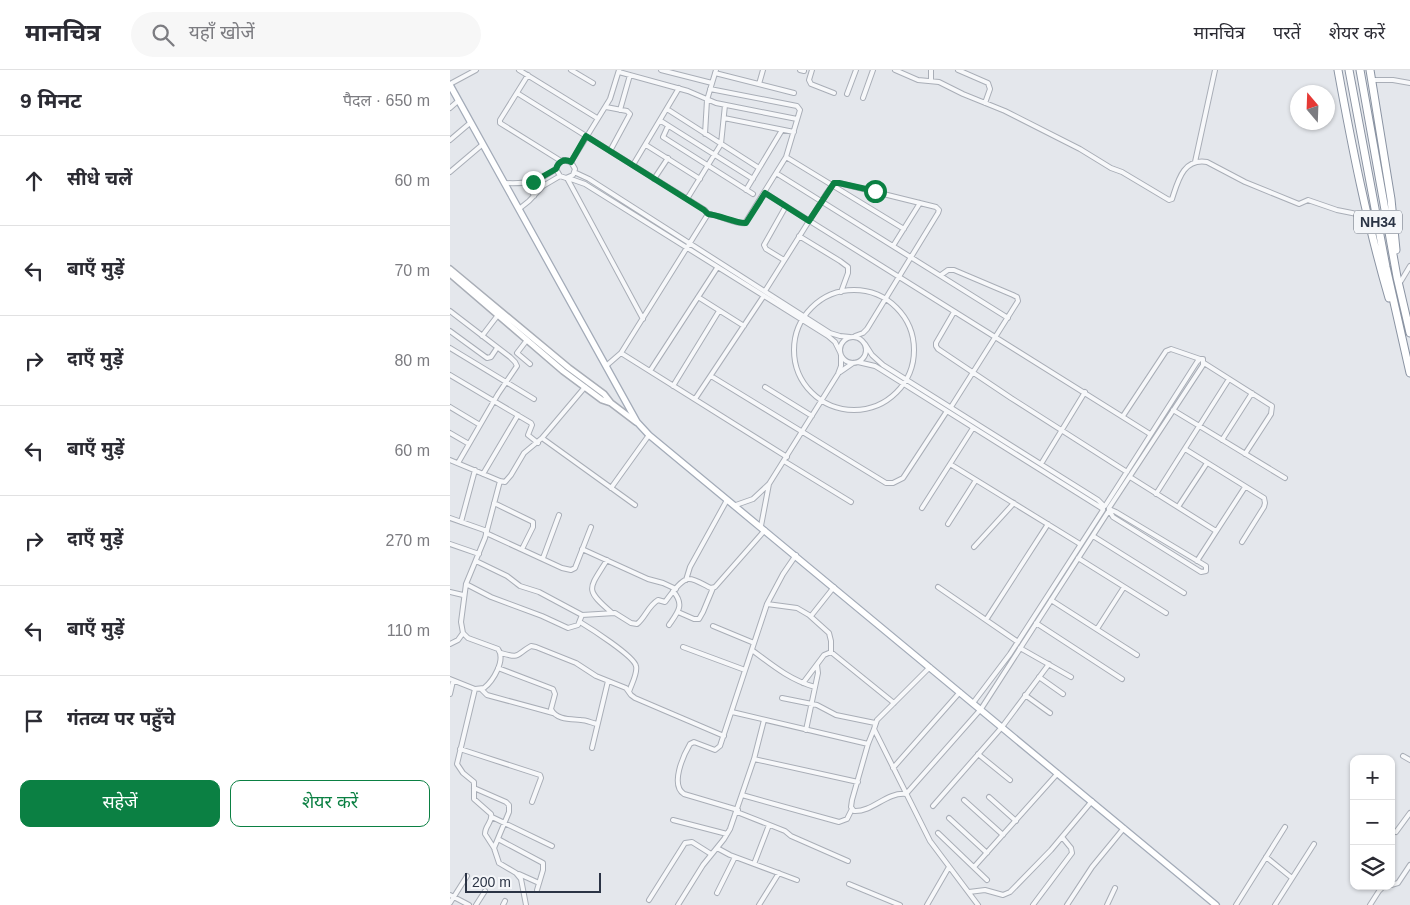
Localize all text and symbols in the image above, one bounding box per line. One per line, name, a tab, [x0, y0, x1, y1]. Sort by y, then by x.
search box	[131, 12, 481, 57]
text: मानचित्र	[25, 19, 101, 46]
icon: search	[149, 21, 177, 49]
text: यहाँ खोजें	[189, 22, 255, 43]
text: मानचित्र	[1193, 23, 1245, 43]
text: परतें	[1273, 23, 1301, 43]
text: शेयर करें	[1329, 23, 1385, 43]
north arrow	[1290, 85, 1335, 130]
text: 9 मिनट	[20, 89, 82, 112]
text: पैदल · 650 m	[343, 92, 430, 109]
icon: ahead	[20, 167, 48, 195]
text: सीधे चलें	[67, 168, 132, 189]
route end	[522, 171, 545, 194]
text: 60 m	[394, 172, 430, 189]
route start	[864, 180, 887, 203]
road number: NH34	[1354, 210, 1402, 233]
icon: left	[20, 257, 48, 285]
text: बाएँ मुड़ें	[67, 258, 124, 279]
text: 70 m	[394, 262, 430, 279]
icon: right	[20, 347, 48, 375]
text: दाएँ मुड़ें	[67, 348, 123, 369]
text: 80 m	[394, 352, 430, 369]
icon: left	[20, 437, 48, 465]
text: बाएँ मुड़ें	[67, 438, 124, 459]
text: 60 m	[394, 442, 430, 459]
icon: right	[20, 527, 48, 555]
text: दाएँ मुड़ें	[67, 528, 123, 549]
text: 270 m	[386, 532, 430, 549]
icon: left	[20, 617, 48, 645]
text: बाएँ मुड़ें	[67, 618, 124, 639]
text: 110 m	[387, 622, 430, 639]
icon: arrive	[20, 707, 48, 735]
text: गंतव्य पर पहुँचे	[67, 708, 175, 729]
map controls	[1350, 755, 1395, 890]
button: +	[1350, 755, 1395, 800]
button: सहेजें	[20, 780, 220, 827]
button: शेयर करें	[230, 780, 430, 827]
button: −	[1350, 800, 1395, 845]
button: layers	[1350, 845, 1395, 890]
scale bar	[465, 870, 601, 893]
text: 200 m	[472, 874, 511, 890]

